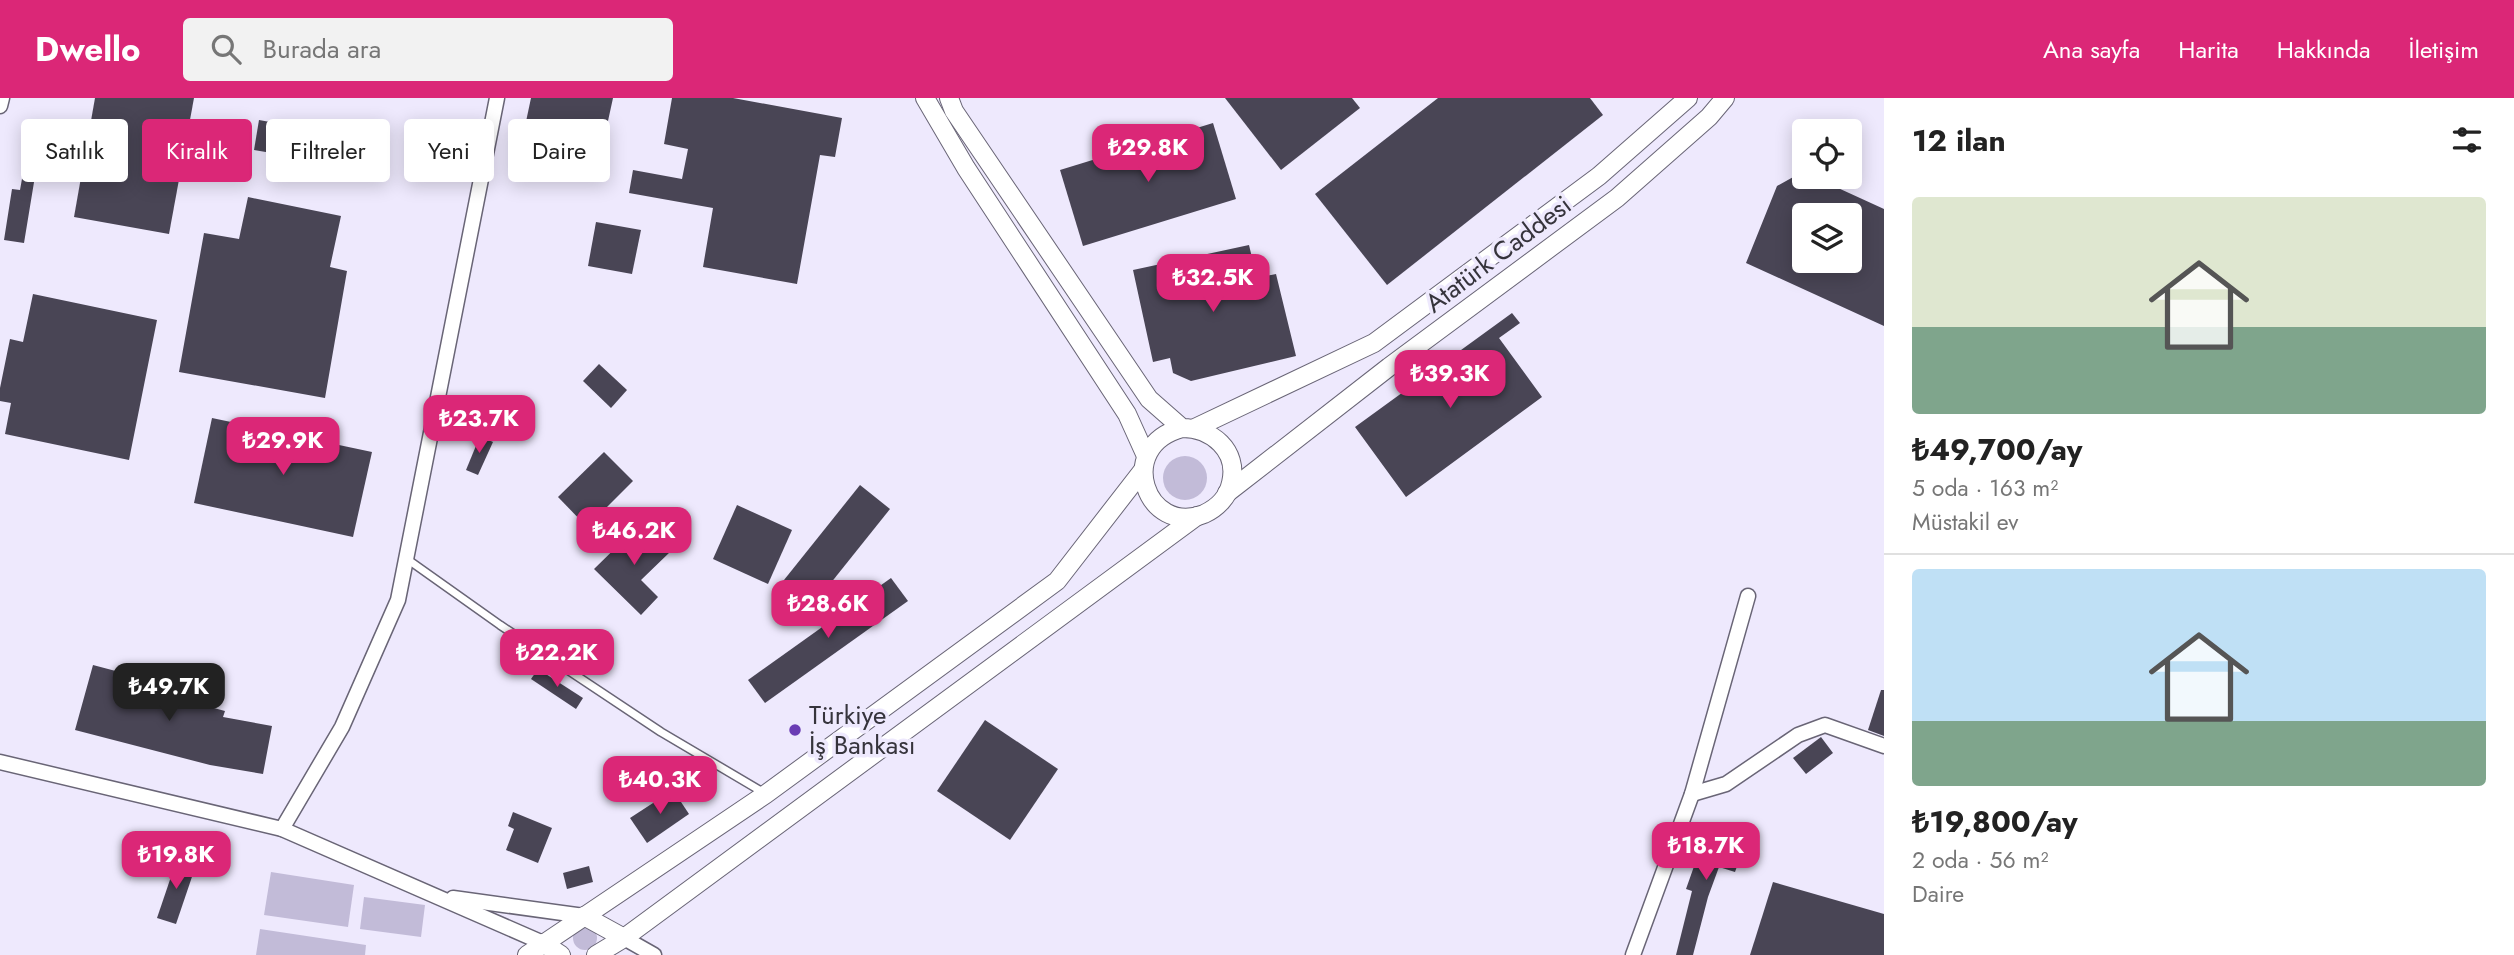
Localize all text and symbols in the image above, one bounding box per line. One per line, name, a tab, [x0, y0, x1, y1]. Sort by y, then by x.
search box	[183, 18, 673, 81]
text: Dwello	[35, 26, 141, 73]
icon: search	[207, 30, 245, 68]
text: Burada ara	[263, 30, 381, 68]
text: Ana sayfa	[2043, 32, 2140, 67]
text: Harita	[2178, 32, 2239, 67]
text: Hakkında	[2277, 32, 2371, 67]
text: İletişim	[2409, 32, 2479, 67]
chip: Satılık	[21, 119, 128, 182]
chip: Kiralık	[142, 119, 252, 182]
chip: Filtreler	[266, 119, 390, 182]
chip: Yeni	[404, 119, 494, 182]
chip: Daire	[508, 119, 610, 182]
map controls	[1792, 119, 1862, 273]
button: locate	[1792, 119, 1862, 189]
text: 12 ilan	[1912, 119, 2006, 162]
icon: filters	[2448, 121, 2486, 159]
pin: ₺29.8K	[1091, 125, 1205, 184]
text: ₺29.8K	[1108, 130, 1188, 164]
street label: Atatürk Caddesi	[1417, 186, 1579, 322]
button: layers	[1792, 203, 1862, 273]
icon: home	[2136, 242, 2262, 368]
pin: ₺32.5K	[1156, 254, 1270, 314]
text: ₺32.5K	[1173, 260, 1253, 294]
pin: ₺39.3K	[1393, 350, 1507, 410]
text: ₺39.3K	[1411, 356, 1489, 390]
pin: ₺23.7K	[422, 396, 536, 455]
text: ₺23.7K	[439, 401, 519, 435]
pin: ₺29.9K	[226, 418, 340, 477]
text: ₺29.9K	[243, 423, 323, 457]
text: ₺49,700/ay	[1912, 428, 2083, 471]
text: 5 oda · 163 m²	[1912, 471, 2058, 505]
text: Müstakil ev	[1912, 505, 2018, 539]
pin: ₺46.2K	[577, 508, 691, 567]
text: ₺46.2K	[592, 513, 676, 547]
pin: ₺28.6K	[771, 580, 885, 640]
text: ₺28.6K	[787, 586, 869, 620]
icon: home	[2136, 614, 2262, 740]
pin: ₺22.2K	[500, 630, 614, 689]
text: ₺22.2K	[516, 635, 598, 669]
pin: ₺49.7K	[112, 664, 226, 723]
text: ₺49.7K	[129, 669, 209, 703]
place label: Türkiye İş Bankası	[809, 696, 916, 764]
marker: Türkiye İş Bankası	[787, 722, 803, 738]
pin: ₺40.3K	[603, 756, 717, 816]
text: ₺40.3K	[619, 762, 701, 796]
text: ₺19,800/ay	[1912, 800, 2078, 843]
pin: ₺18.7K	[1649, 822, 1763, 882]
text: ₺18.7K	[1668, 828, 1744, 862]
pin: ₺19.8K	[119, 832, 233, 891]
text: ₺19.8K	[138, 837, 214, 871]
text: 2 oda · 56 m²	[1912, 843, 2048, 877]
text: Daire	[1912, 877, 1964, 911]

